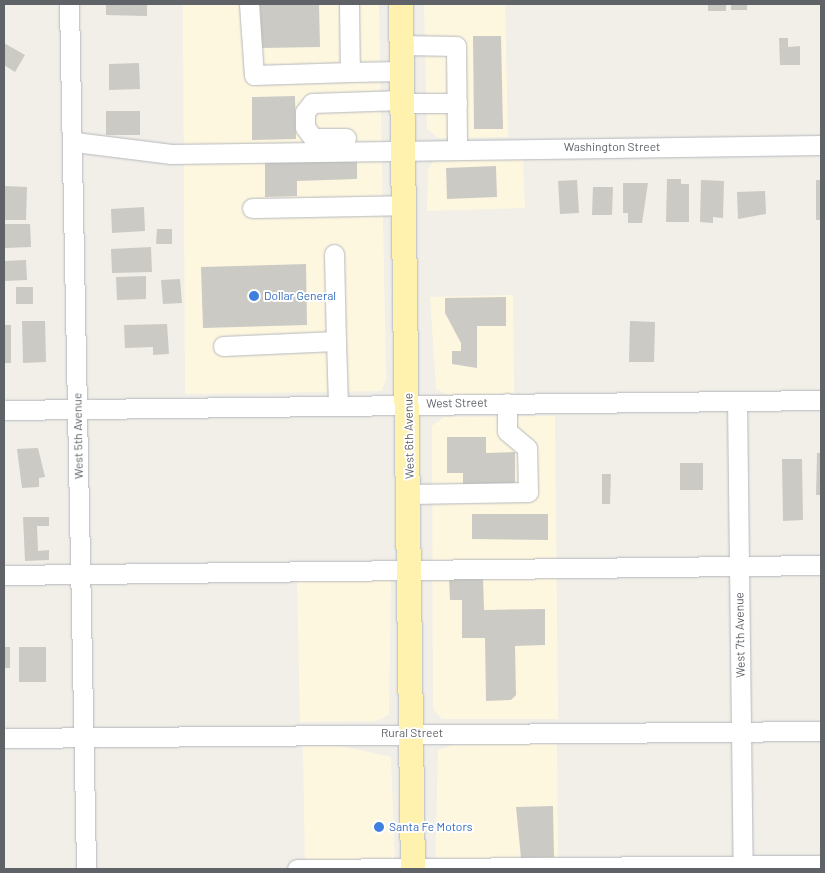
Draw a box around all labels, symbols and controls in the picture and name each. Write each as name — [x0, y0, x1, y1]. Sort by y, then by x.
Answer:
street label: Washington Street — [564, 140, 660, 154]
place label: Dollar General — [264, 289, 336, 303]
marker: Dollar General — [248, 290, 260, 302]
street label: West 5th Avenue — [70, 393, 86, 479]
street label: West 6th Avenue — [401, 393, 417, 479]
street label: West Street — [426, 395, 488, 411]
street label: West 7th Avenue — [732, 592, 748, 678]
street label: Rural Street — [381, 726, 443, 740]
place label: Santa Fe Motors — [389, 820, 472, 834]
marker: Santa Fe Motors — [373, 821, 385, 833]

